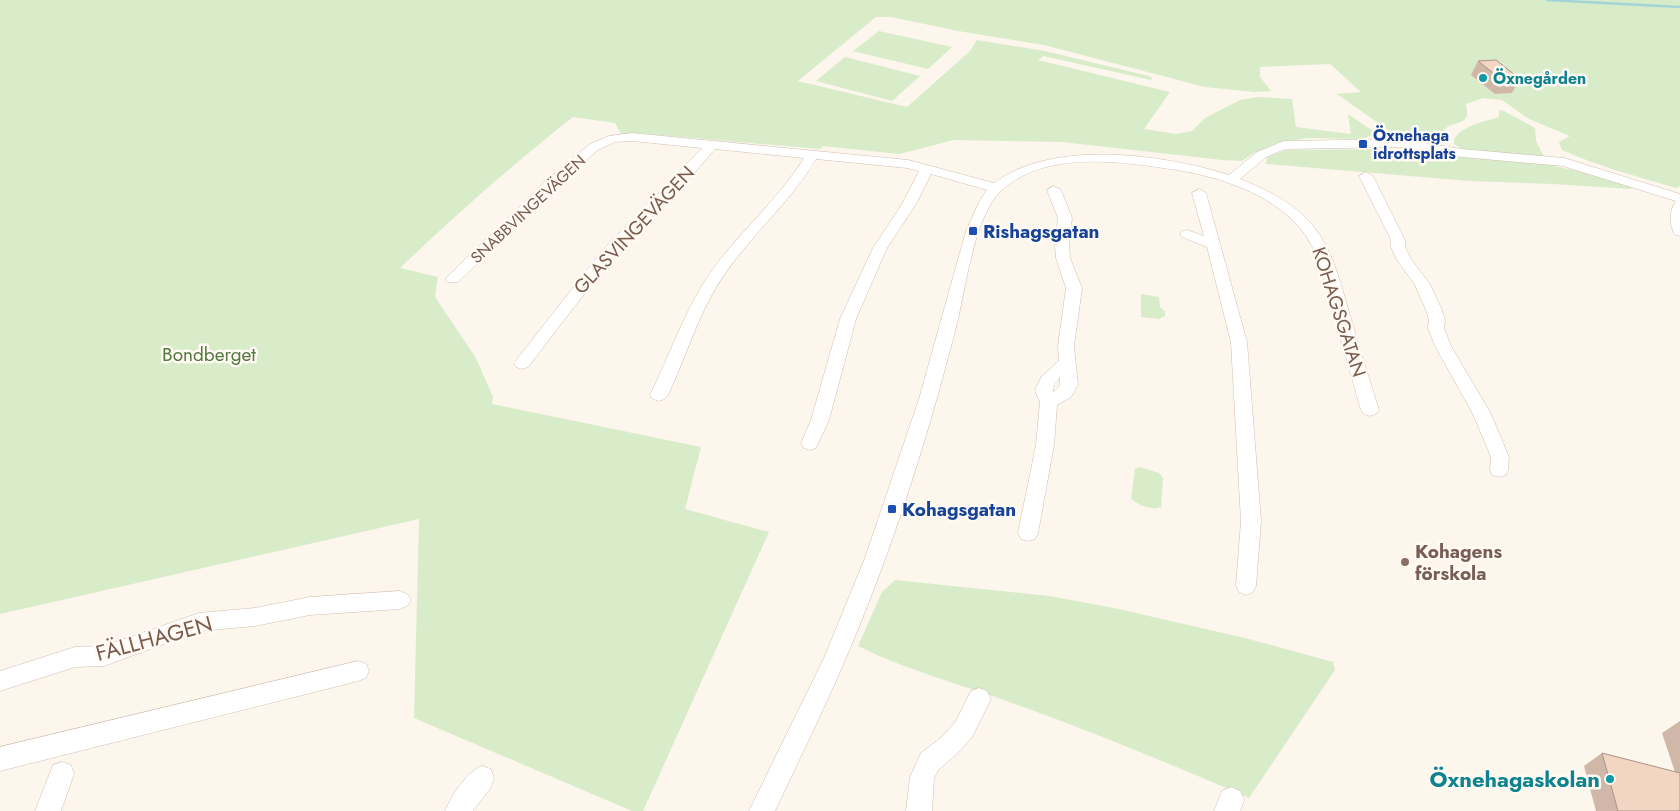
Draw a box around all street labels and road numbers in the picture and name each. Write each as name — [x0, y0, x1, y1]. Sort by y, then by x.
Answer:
street label: SNABBVINGEVÄGEN — [465, 149, 591, 269]
street label: GLASVINGEVÄGEN — [567, 160, 701, 300]
street label: KOHAGSGATAN — [1305, 244, 1373, 380]
street label: FÄLLHAGEN — [92, 607, 216, 669]

